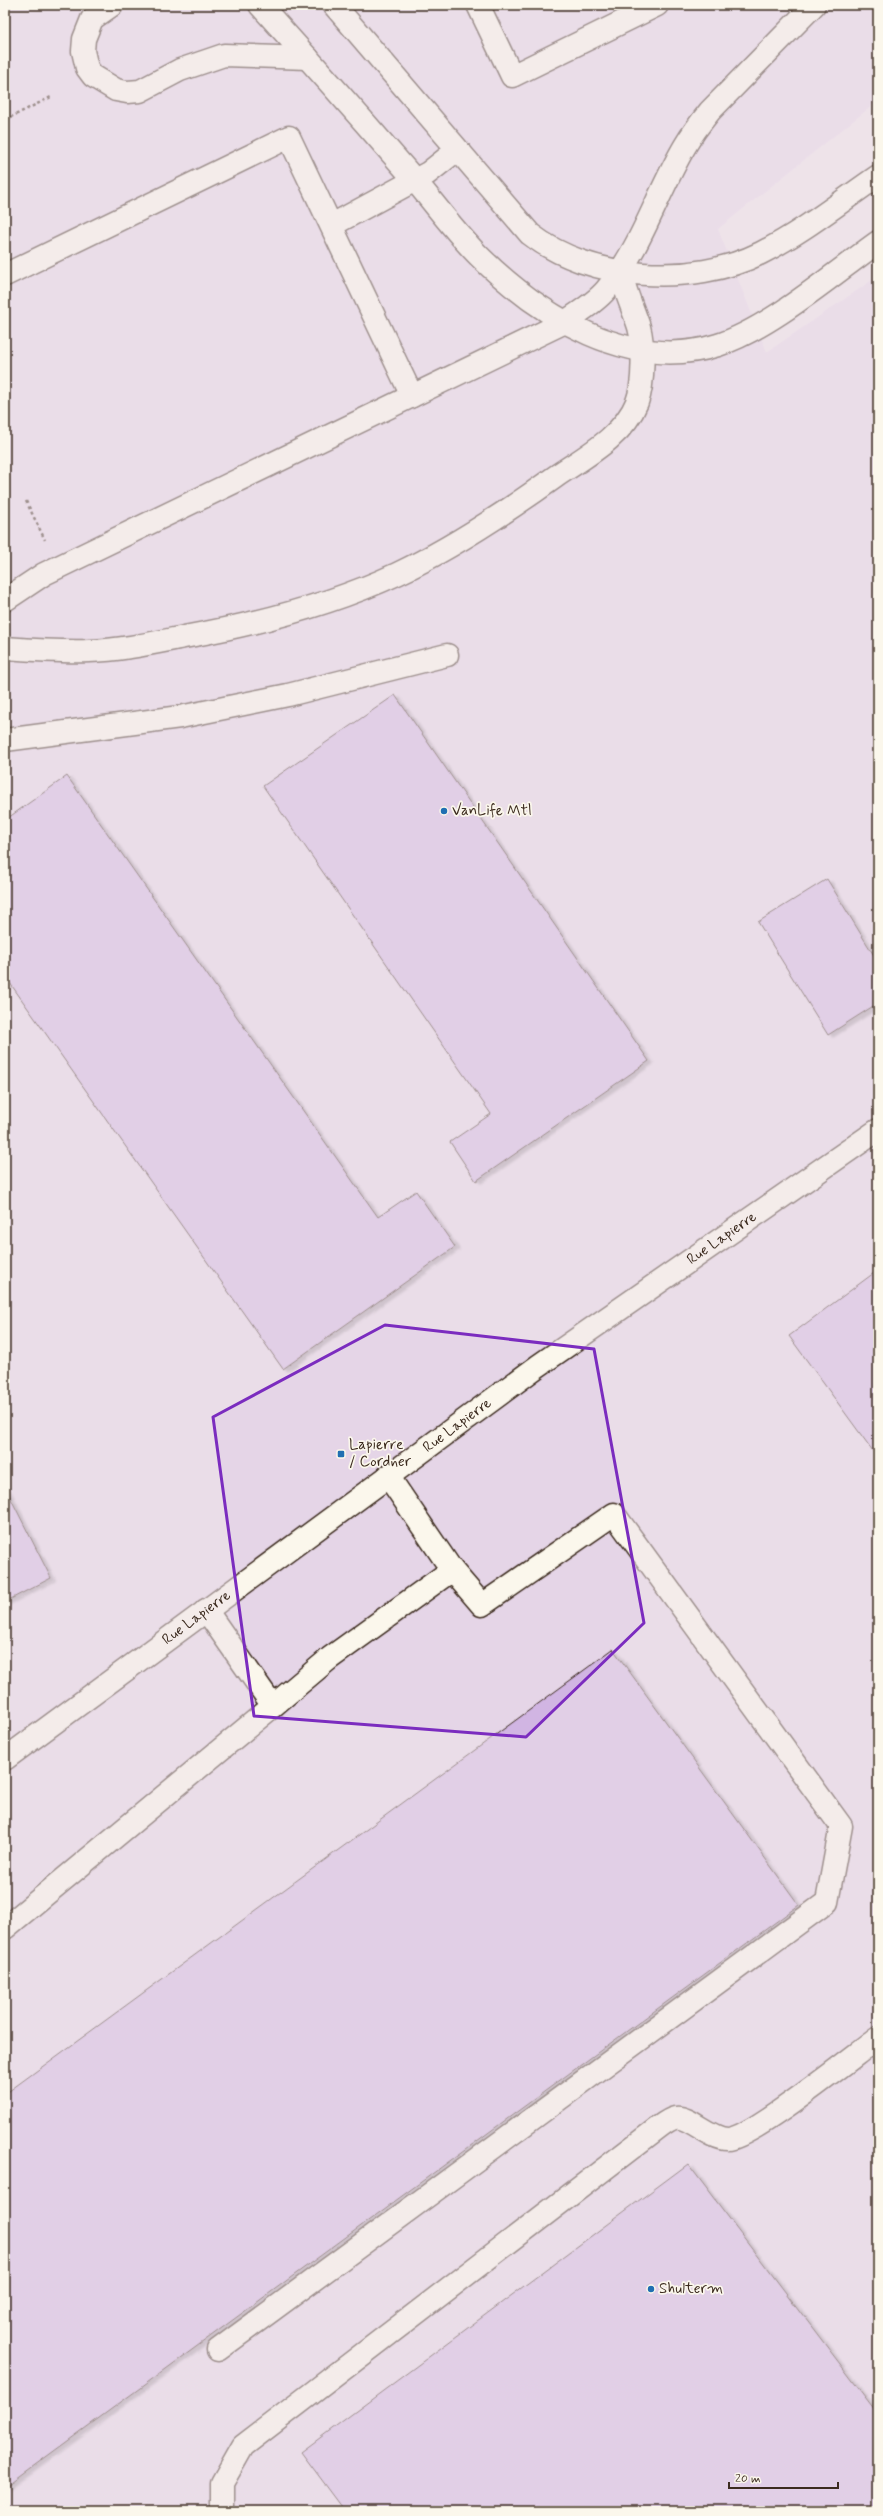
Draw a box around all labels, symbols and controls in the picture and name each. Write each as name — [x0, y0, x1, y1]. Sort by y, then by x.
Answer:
place label: VanLife Mtl — [452, 801, 532, 821]
marker: VanLife Mtl — [439, 806, 449, 816]
street label: Rue Lapierre — [683, 1207, 761, 1270]
street label: Rue Lapierre — [419, 1393, 496, 1458]
place label: Lapierre / Cordner — [349, 1435, 412, 1472]
marker: Lapierre / Cordner — [336, 1449, 346, 1459]
street label: Rue Lapierre — [158, 1586, 235, 1650]
place label: Shulterm — [659, 2279, 723, 2299]
marker: Shulterm — [646, 2284, 656, 2294]
scale bar — [729, 2464, 838, 2490]
text: 20 m — [735, 2471, 761, 2487]

